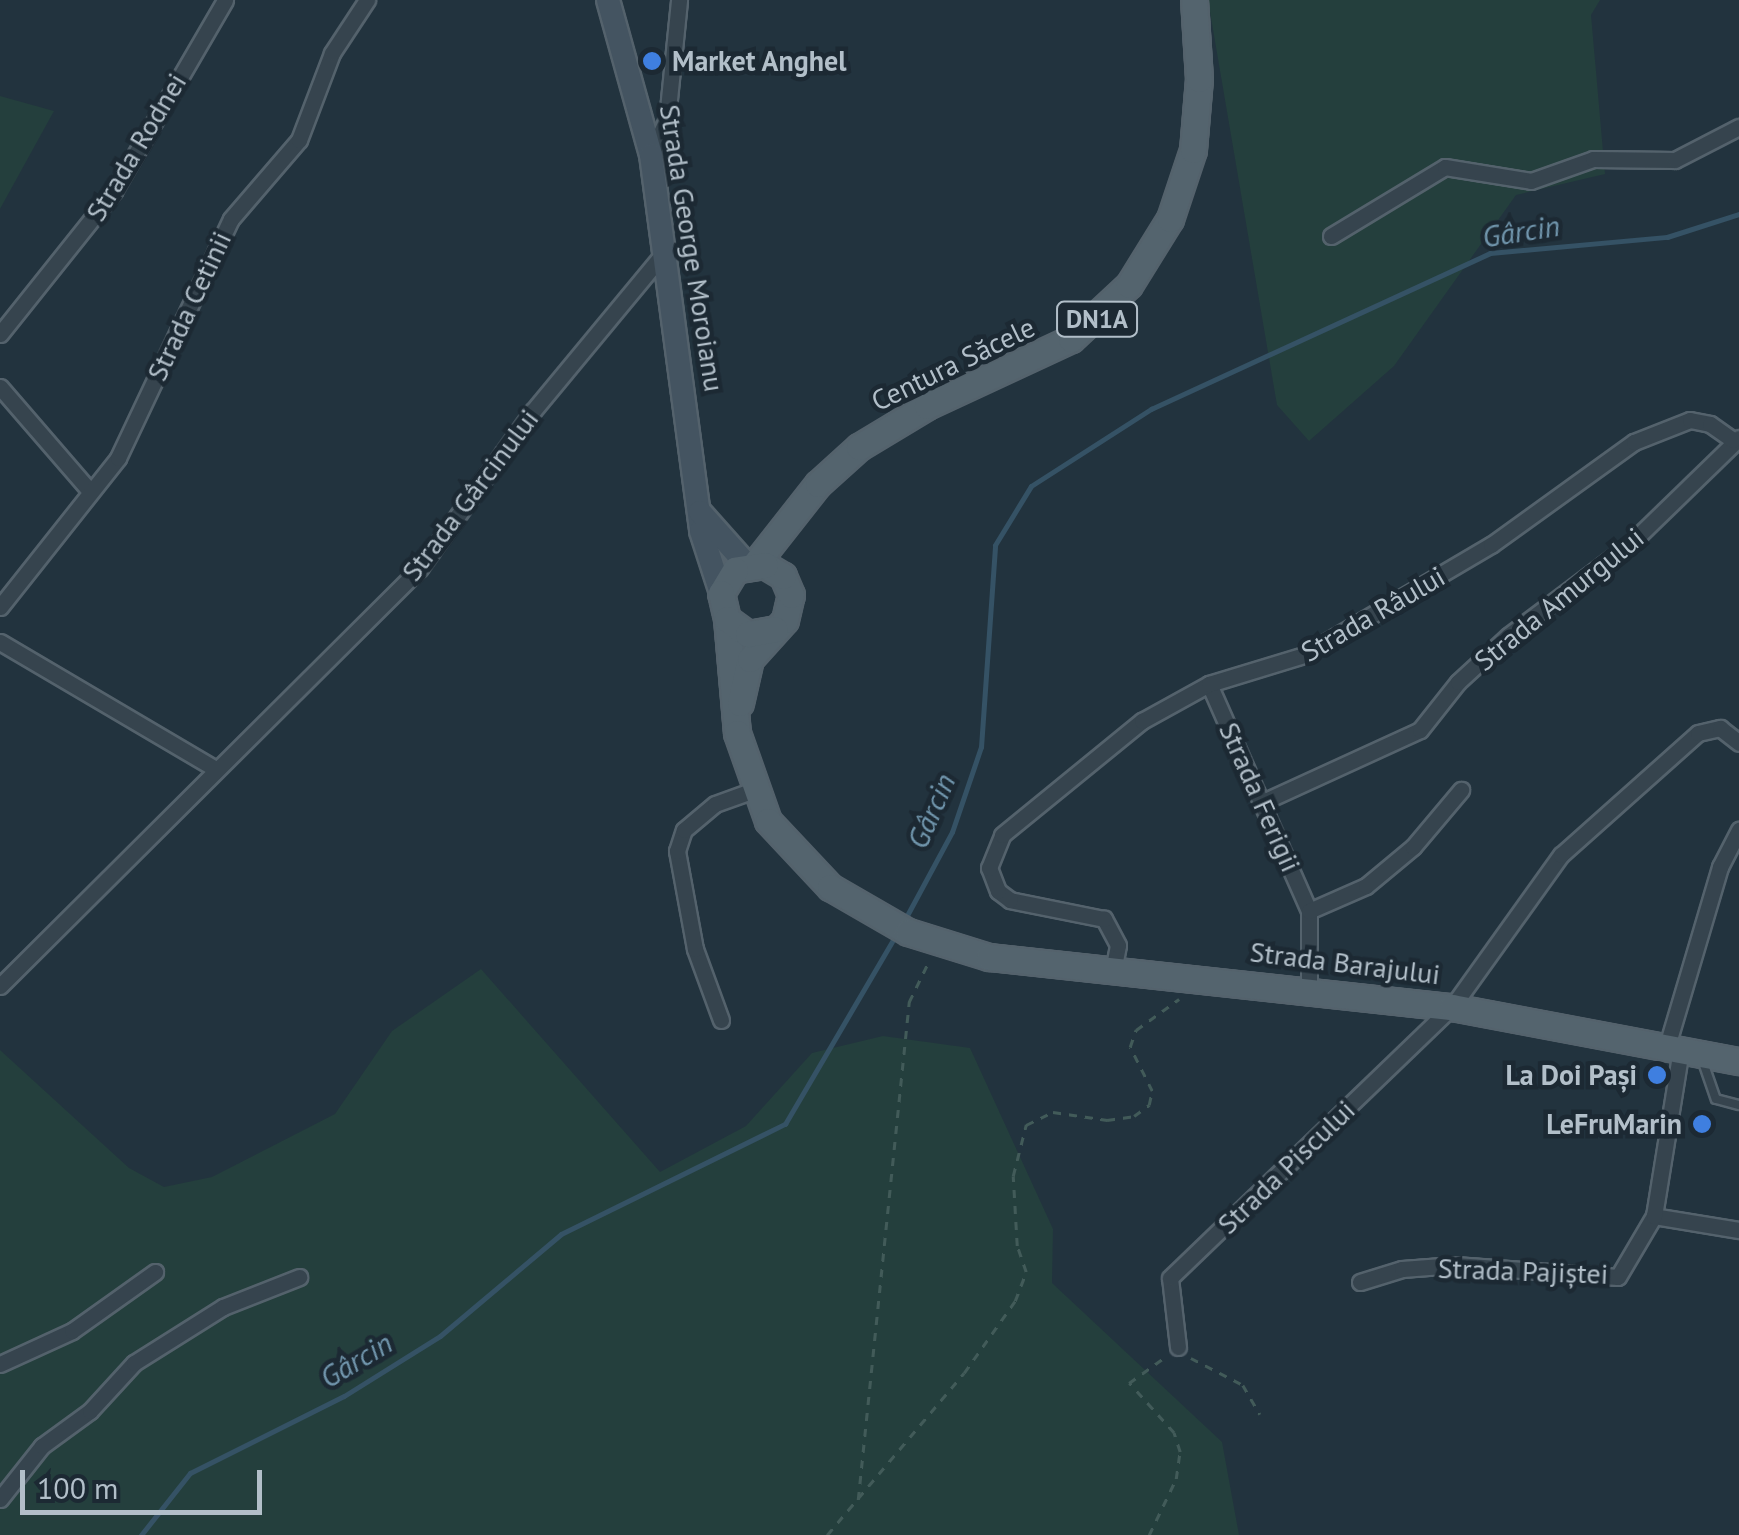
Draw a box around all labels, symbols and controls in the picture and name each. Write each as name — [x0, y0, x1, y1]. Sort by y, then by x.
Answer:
place label: Market Anghel — [672, 44, 848, 78]
marker: Market Anghel — [641, 50, 663, 72]
street label: Strada Rodnei — [79, 67, 193, 227]
street label: Strada George Moroianu — [653, 102, 731, 394]
water label: Gârcin — [1480, 207, 1562, 255]
street label: Strada Cetinii — [140, 226, 238, 386]
road number: DN1A — [1054, 299, 1140, 339]
street label: Centura Săcele — [866, 310, 1040, 418]
street label: Strada Gârcinului — [395, 403, 545, 587]
street label: Strada Amurgului — [1467, 520, 1651, 678]
street label: Strada Râului — [1295, 559, 1451, 669]
street label: Strada Ferigii — [1212, 717, 1308, 877]
water label: Gârcin — [899, 768, 963, 854]
street label: Strada Barajului — [1248, 935, 1442, 991]
place label: La Doi Pași — [1505, 1058, 1637, 1092]
marker: La Doi Pași — [1646, 1064, 1668, 1086]
street label: Strada Piscului — [1210, 1093, 1362, 1241]
place label: LeFruMarin — [1546, 1107, 1682, 1141]
marker: LeFruMarin — [1691, 1113, 1713, 1135]
street label: Strada Pajiștei — [1437, 1251, 1609, 1291]
water label: Gârcin — [313, 1324, 399, 1396]
scale bar — [25, 1450, 268, 1512]
text: 100 m — [37, 1468, 118, 1507]

